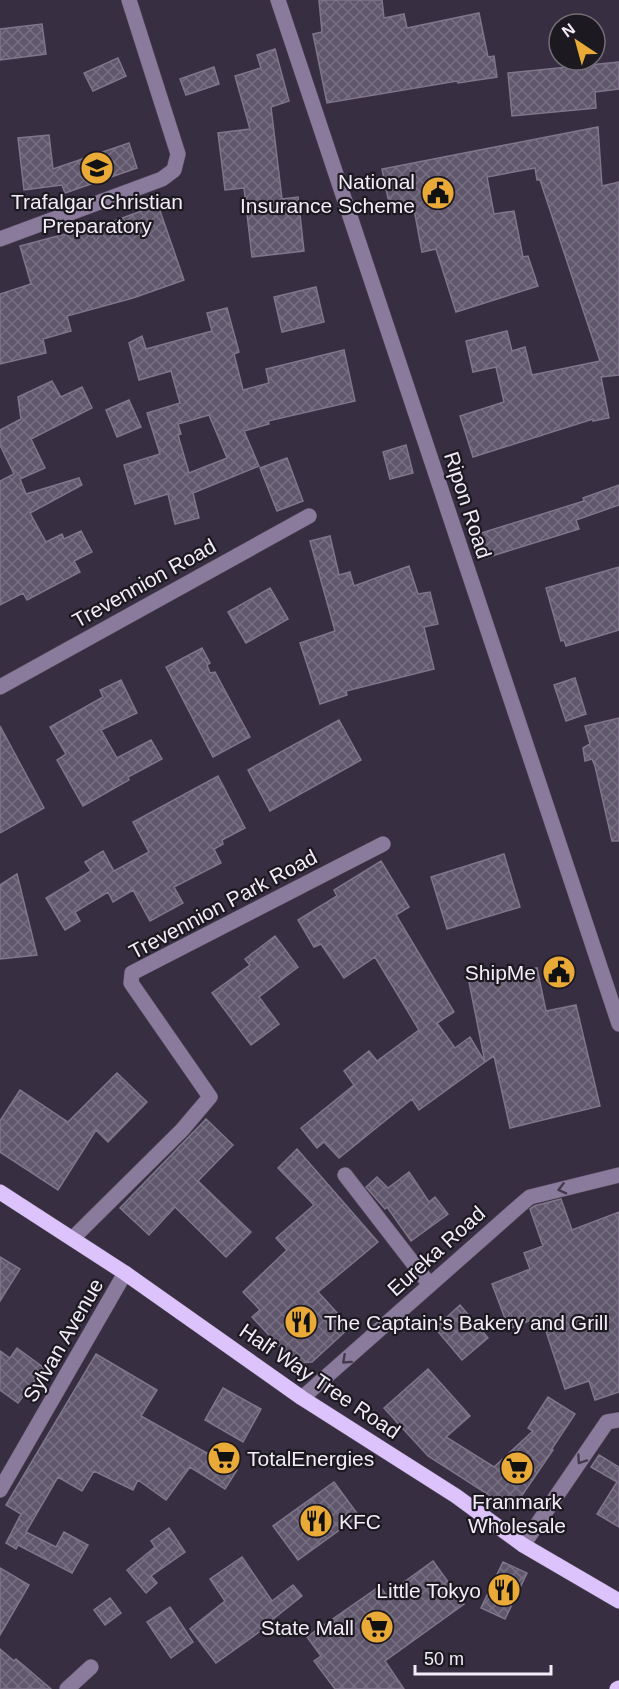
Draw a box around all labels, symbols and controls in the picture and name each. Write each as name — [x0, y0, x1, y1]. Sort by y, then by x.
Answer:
north arrow — [547, 12, 607, 72]
text: N — [559, 20, 578, 41]
school or university icon: Trafalgar Christian Preparatory — [79, 150, 115, 186]
place label: National Insurance Scheme — [240, 170, 415, 217]
public building icon: National Insurance Scheme — [420, 175, 456, 211]
place label: Trafalgar Christian Preparatory — [11, 190, 183, 237]
street label: Ripon Road — [440, 449, 496, 561]
street label: Trevennion Road — [68, 534, 220, 632]
street label: Trevennion Park Road — [125, 845, 321, 963]
public building icon: ShipMe — [541, 954, 577, 990]
place label: ShipMe — [465, 961, 536, 984]
one-way arrow — [558, 1182, 568, 1195]
street label: Eureka Road — [383, 1201, 489, 1301]
street label: Sylvan Avenue — [18, 1274, 108, 1406]
restaurant icon: The Captain's Bakery and Grill — [283, 1304, 319, 1340]
place label: The Captain's Bakery and Grill — [324, 1311, 608, 1334]
street label: Half Way Tree Road — [236, 1319, 404, 1443]
one-way arrow — [342, 1353, 352, 1364]
supermarket icon: TotalEnergies — [206, 1440, 242, 1476]
place label: TotalEnergies — [247, 1447, 374, 1470]
supermarket icon: Franmark Wholesale — [499, 1450, 535, 1486]
one-way arrow — [577, 1453, 588, 1464]
place label: Franmark Wholesale — [468, 1490, 566, 1537]
restaurant icon: KFC — [298, 1503, 334, 1539]
place label: KFC — [339, 1510, 381, 1533]
restaurant icon: Little Tokyo — [486, 1572, 522, 1608]
place label: Little Tokyo — [376, 1579, 481, 1602]
supermarket icon: State Mall — [359, 1609, 395, 1645]
place label: State Mall — [261, 1616, 354, 1639]
scale bar — [415, 1638, 552, 1676]
text: 50 m — [424, 1649, 464, 1669]

